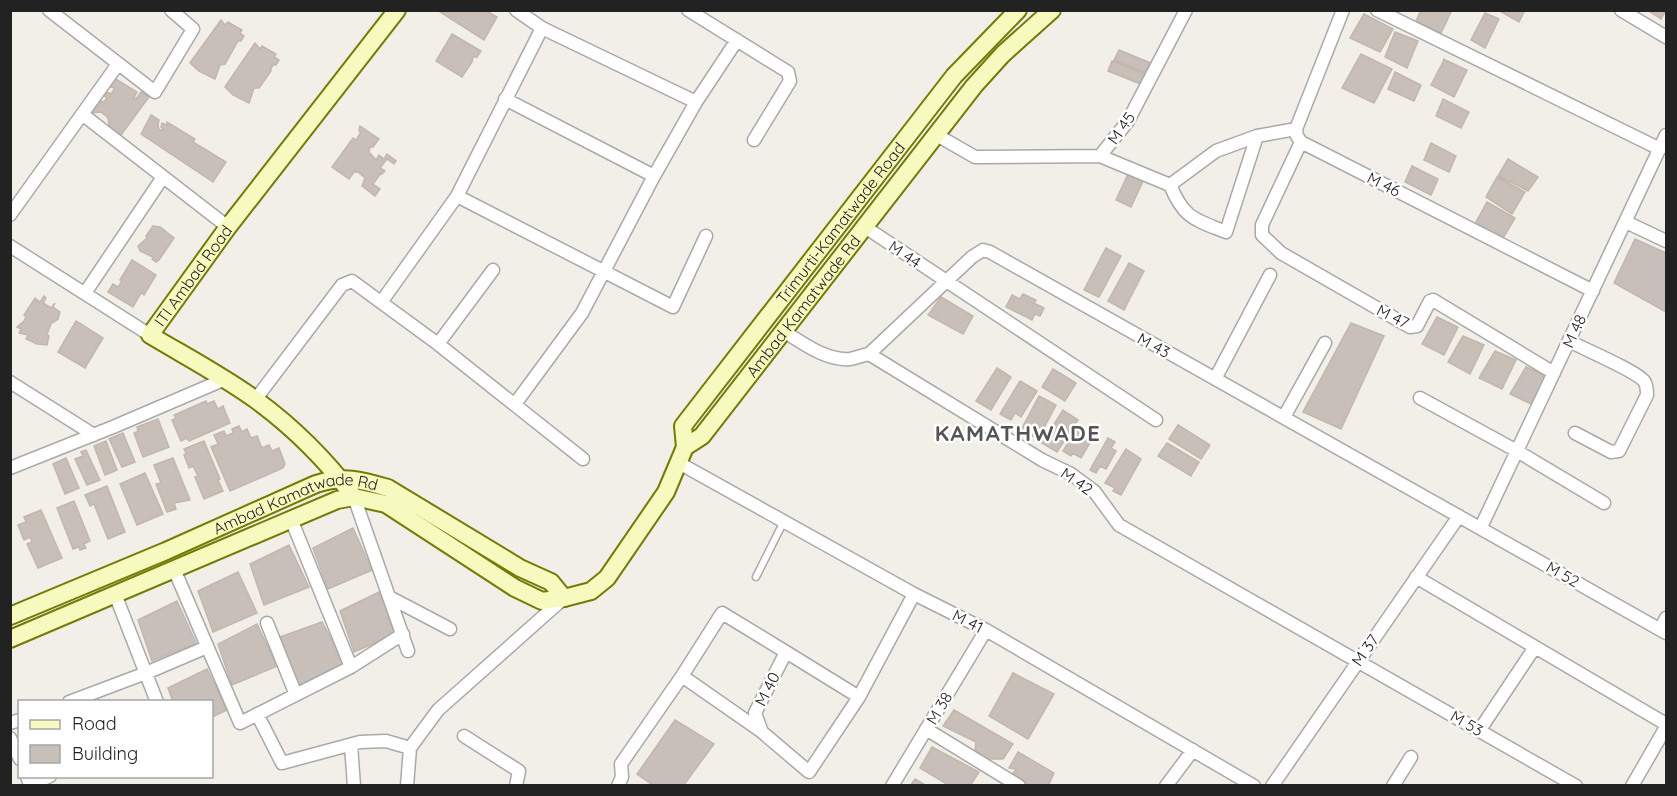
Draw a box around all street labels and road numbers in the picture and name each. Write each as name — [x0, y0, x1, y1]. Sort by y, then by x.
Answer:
street label: M 45 — [1103, 108, 1139, 148]
street label: Trimurti-Kamatwade Road — [771, 138, 909, 308]
street label: M 46 — [1364, 167, 1404, 201]
street label: ITI Ambad Road — [150, 221, 236, 330]
street label: Ambad Kamatwade Rd — [742, 231, 865, 381]
street label: M 44 — [885, 236, 925, 272]
street label: M 47 — [1373, 299, 1413, 333]
street label: M 48 — [1558, 311, 1590, 351]
street label: M 43 — [1134, 328, 1174, 362]
street label: M 42 — [1057, 463, 1097, 499]
street label: Ambad Kamatwade Rd — [210, 469, 380, 539]
street label: M 52 — [1543, 557, 1583, 592]
street label: M 41 — [949, 605, 987, 637]
street label: M 37 — [1347, 630, 1383, 670]
street label: M 40 — [750, 669, 784, 709]
street label: M 38 — [922, 688, 956, 728]
street label: M 53 — [1447, 706, 1487, 740]

